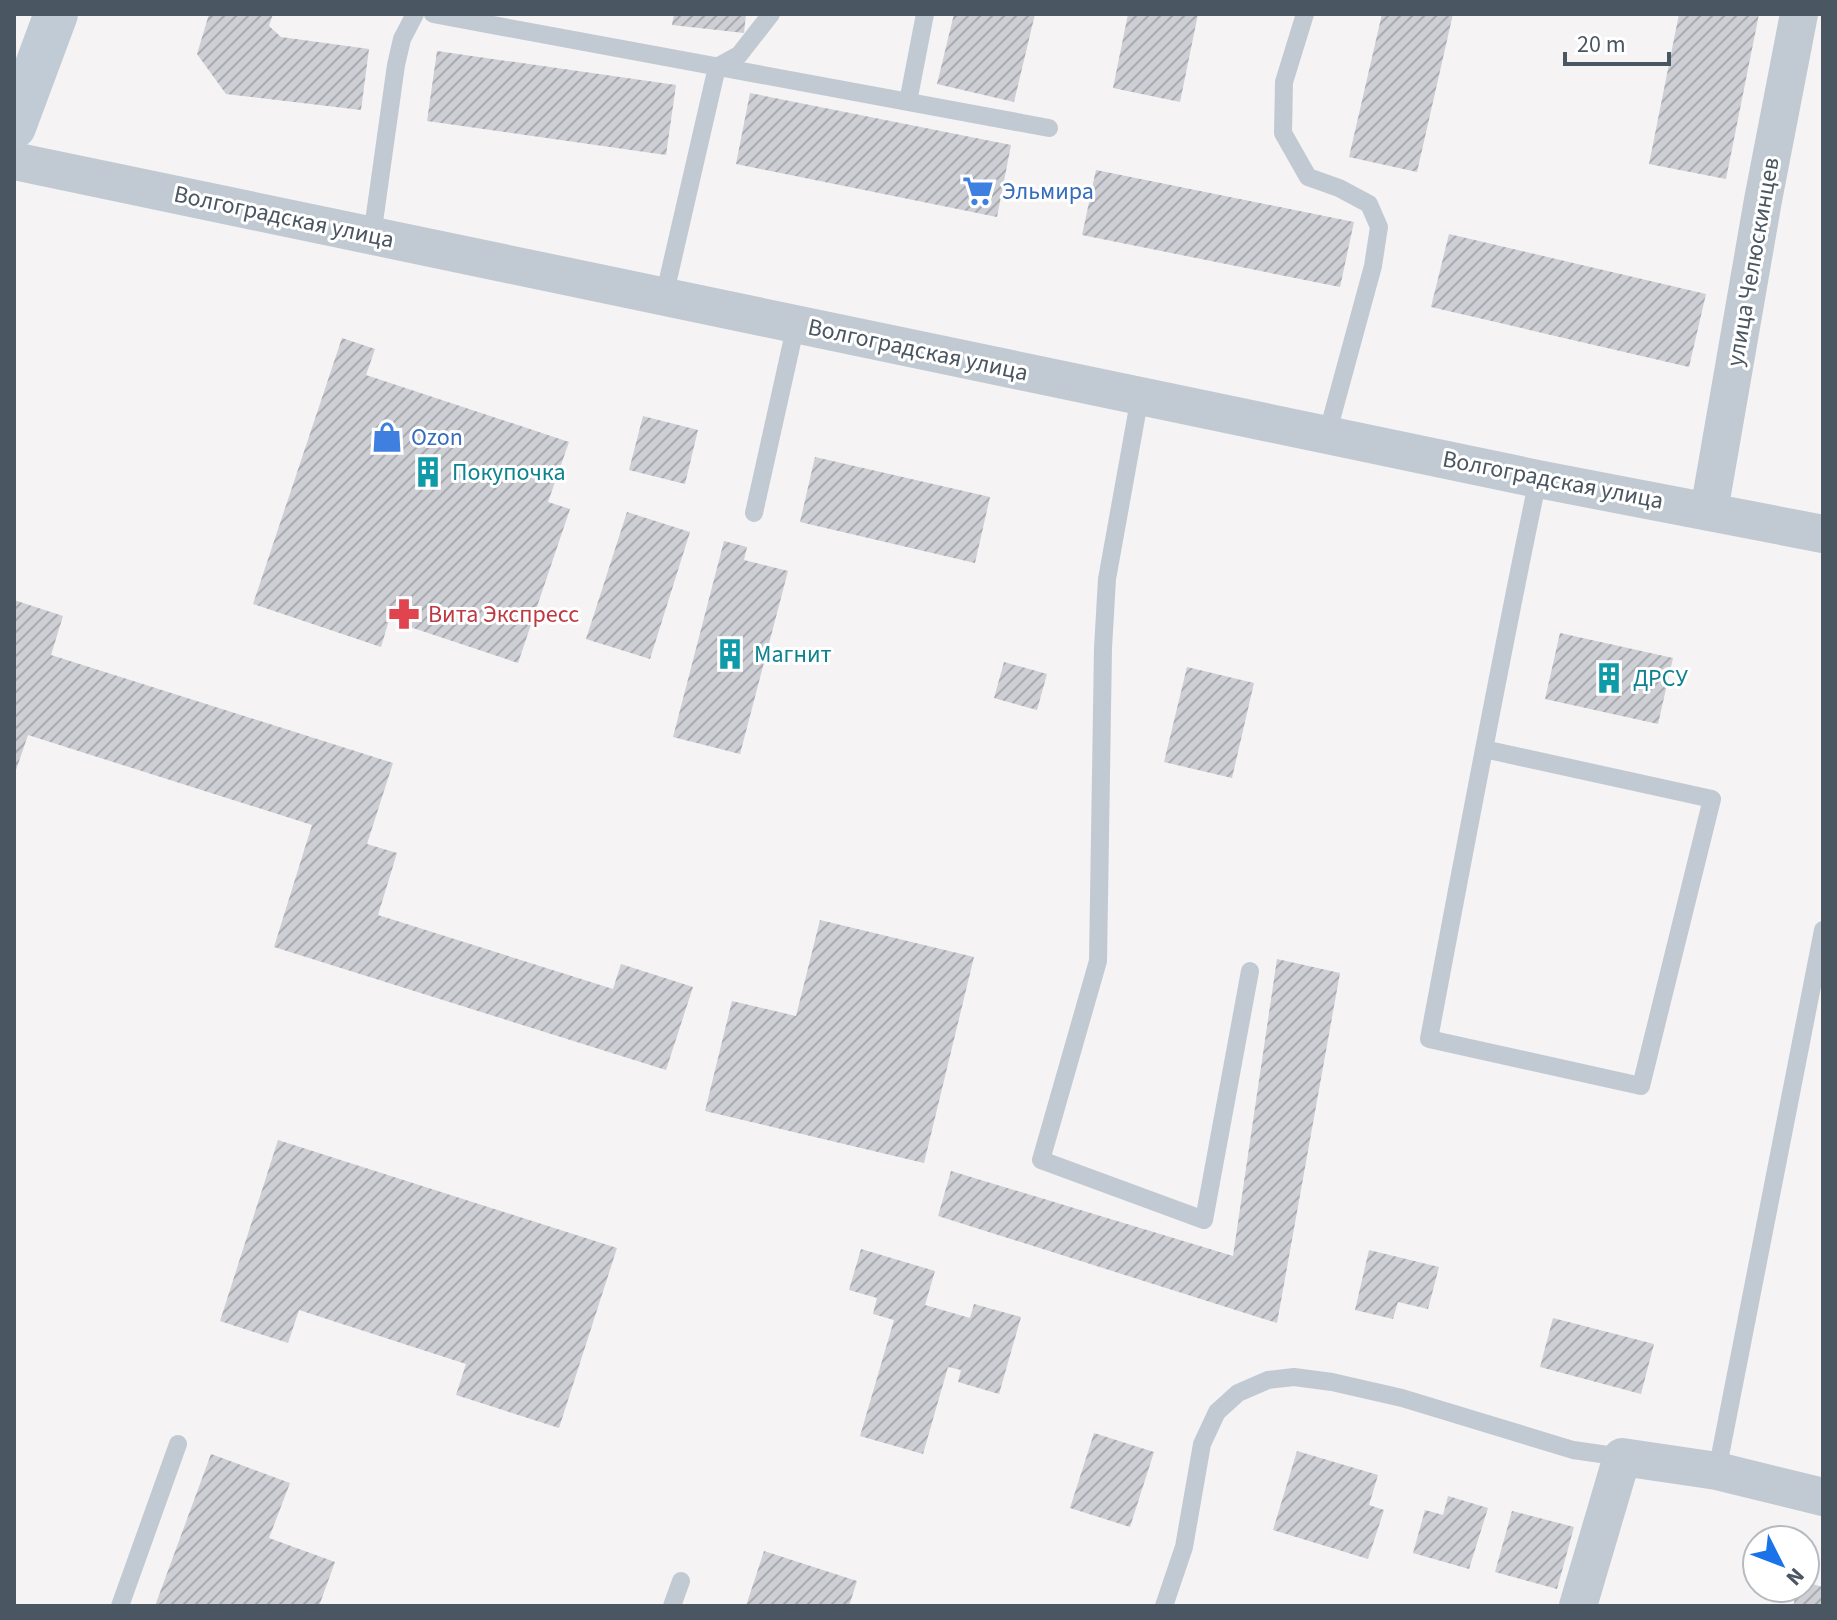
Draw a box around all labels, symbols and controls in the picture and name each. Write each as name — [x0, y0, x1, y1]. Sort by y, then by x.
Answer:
scale bar — [1565, 16, 1669, 66]
text: 20 m — [1577, 27, 1626, 62]
street label: улица Челюскинцев — [1717, 155, 1789, 369]
supermarket icon: Эльмира — [961, 174, 995, 208]
place label: Эльмира — [1002, 174, 1094, 209]
street label: Волгоградская улица — [171, 177, 397, 257]
street label: Волгоградская улица — [805, 310, 1031, 390]
shop icon: Ozon — [370, 420, 404, 454]
place label: Ozon — [411, 420, 463, 455]
street label: Волгоградская улица — [1440, 441, 1666, 519]
building icon: Покупочка — [411, 455, 445, 489]
place label: Покупочка — [452, 455, 566, 490]
pharmacy icon: Вита Экспресс — [387, 597, 421, 631]
place label: Вита Экспресс — [428, 597, 579, 632]
building icon: Магнит — [713, 637, 747, 671]
place label: Магнит — [754, 637, 832, 672]
building icon: ДРСУ — [1592, 661, 1626, 695]
place label: ДРСУ — [1633, 661, 1688, 696]
north arrow — [1741, 1524, 1821, 1604]
text: N — [1778, 1561, 1812, 1593]

